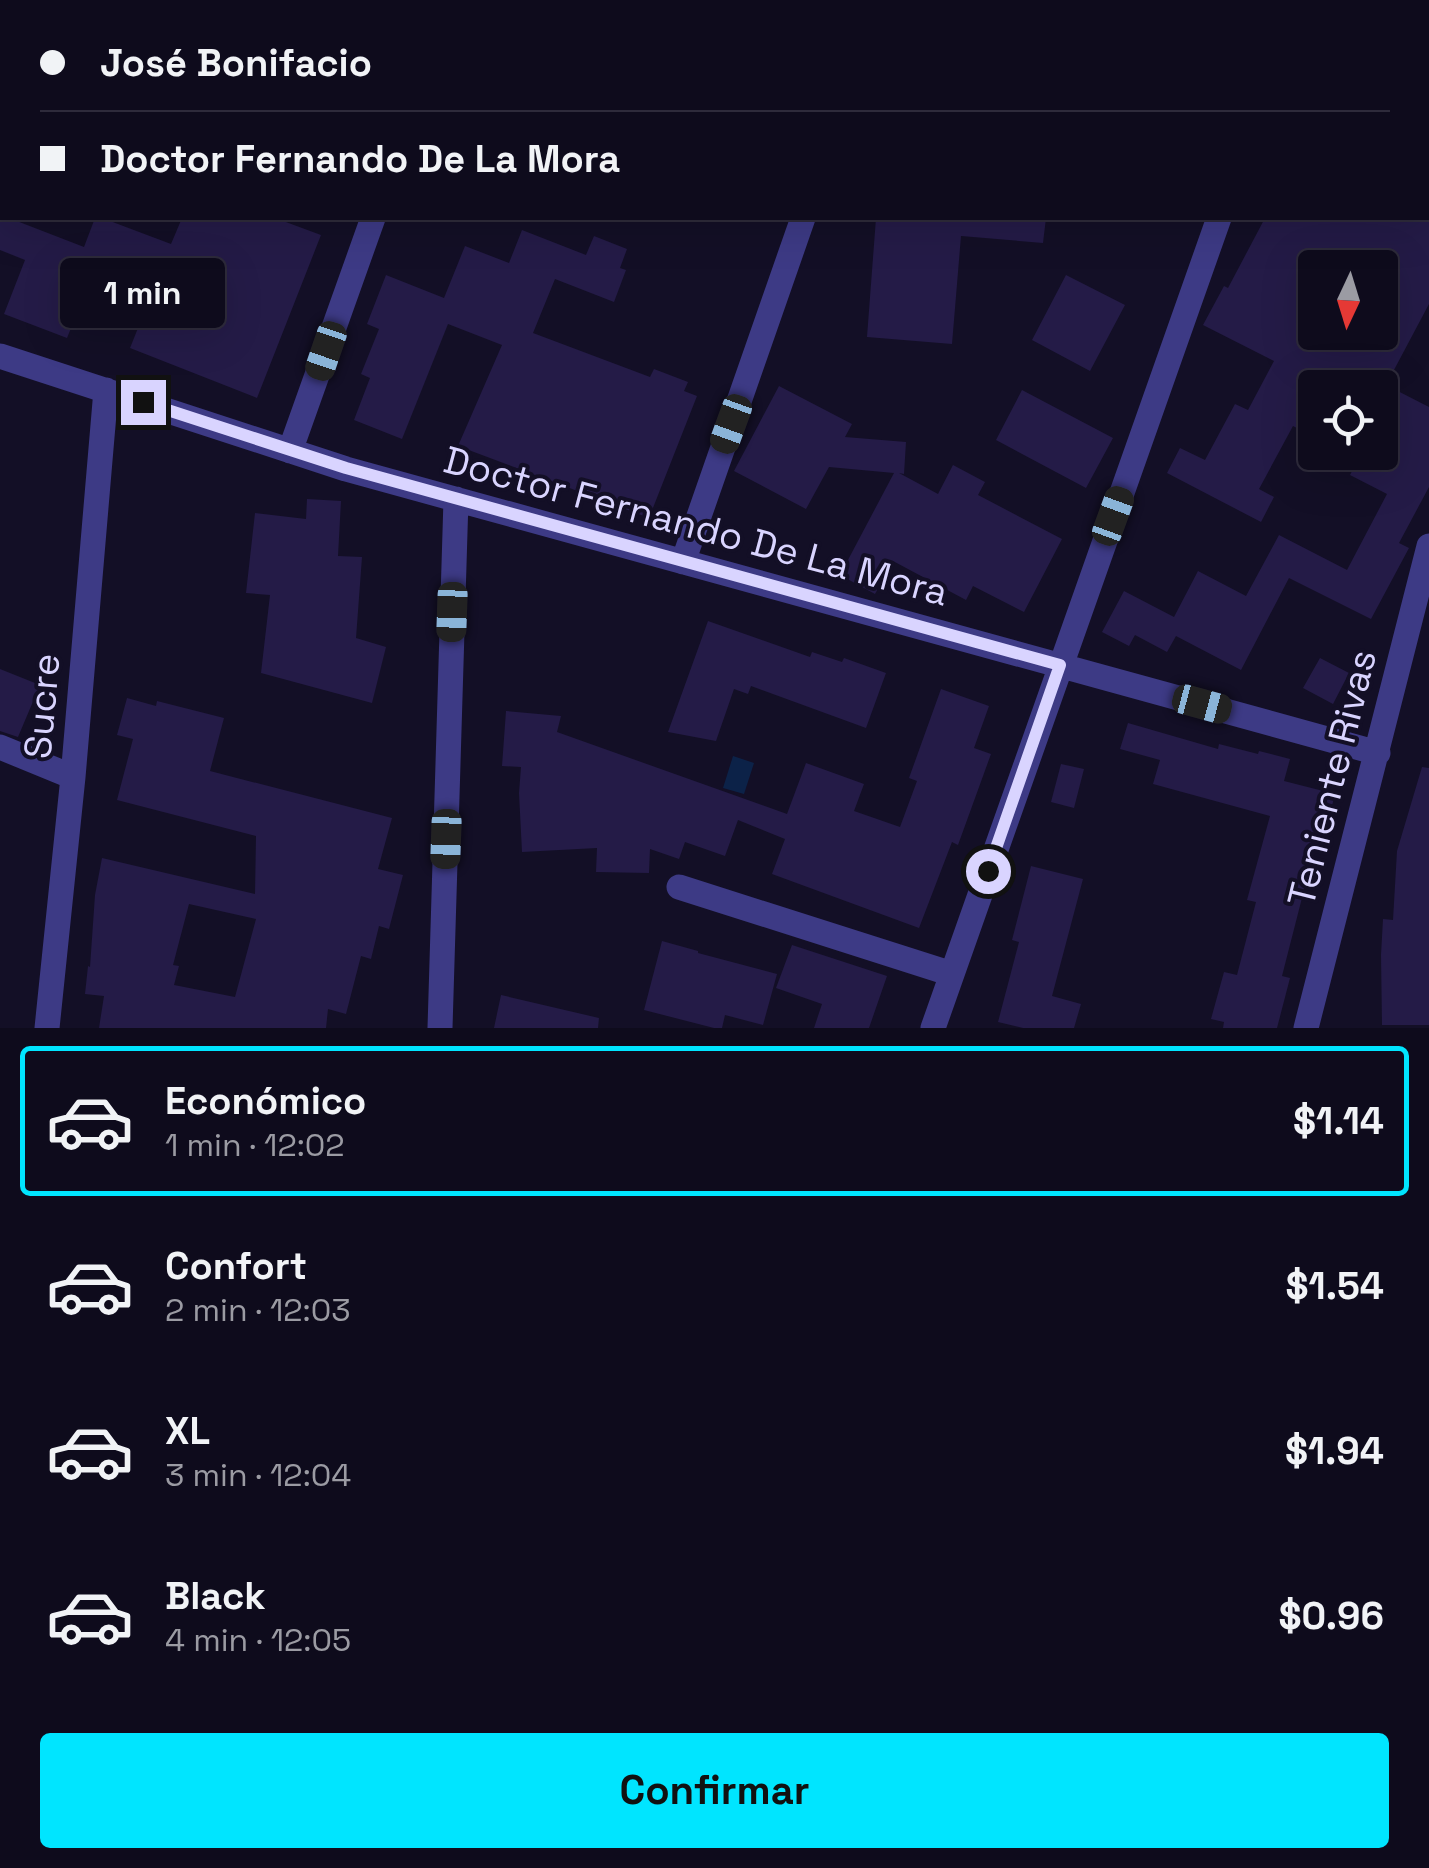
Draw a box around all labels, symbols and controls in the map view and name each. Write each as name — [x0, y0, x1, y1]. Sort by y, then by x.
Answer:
text: José Bonifacio — [100, 39, 372, 87]
text: Doctor Fernando De La Mora — [100, 135, 620, 183]
north arrow — [1298, 250, 1398, 350]
map controls — [1298, 250, 1398, 470]
callout: 1 min — [61, 257, 226, 327]
text: 1 min — [103, 273, 182, 313]
car — [302, 318, 350, 384]
button: locate — [1298, 370, 1398, 470]
route end — [121, 380, 166, 425]
car — [707, 391, 755, 457]
street label: Doctor Fernando De La Mora — [439, 436, 953, 616]
car — [1089, 483, 1137, 549]
car — [436, 581, 468, 643]
street label: Teniente Rivas — [1277, 645, 1387, 911]
street label: Sucre — [13, 651, 71, 761]
car — [1169, 682, 1235, 726]
car — [430, 808, 462, 870]
route start — [966, 849, 1011, 894]
icon: car — [45, 1076, 135, 1166]
text: Económico — [165, 1077, 366, 1125]
text: $1.14 — [1293, 1097, 1384, 1145]
text: 1 min · 12:02 — [165, 1125, 345, 1165]
icon: car — [45, 1241, 135, 1331]
text: Confort — [165, 1242, 307, 1290]
text: $1.54 — [1286, 1262, 1384, 1310]
text: 2 min · 12:03 — [165, 1290, 351, 1330]
icon: car — [45, 1406, 135, 1496]
text: XL — [165, 1407, 210, 1455]
text: $1.94 — [1285, 1427, 1384, 1475]
text: 3 min · 12:04 — [165, 1455, 351, 1495]
icon: car — [45, 1571, 135, 1661]
text: Black — [165, 1572, 266, 1620]
text: $0.96 — [1279, 1592, 1384, 1640]
text: 4 min · 12:05 — [165, 1620, 351, 1660]
button: Confirmar — [40, 1733, 1389, 1848]

